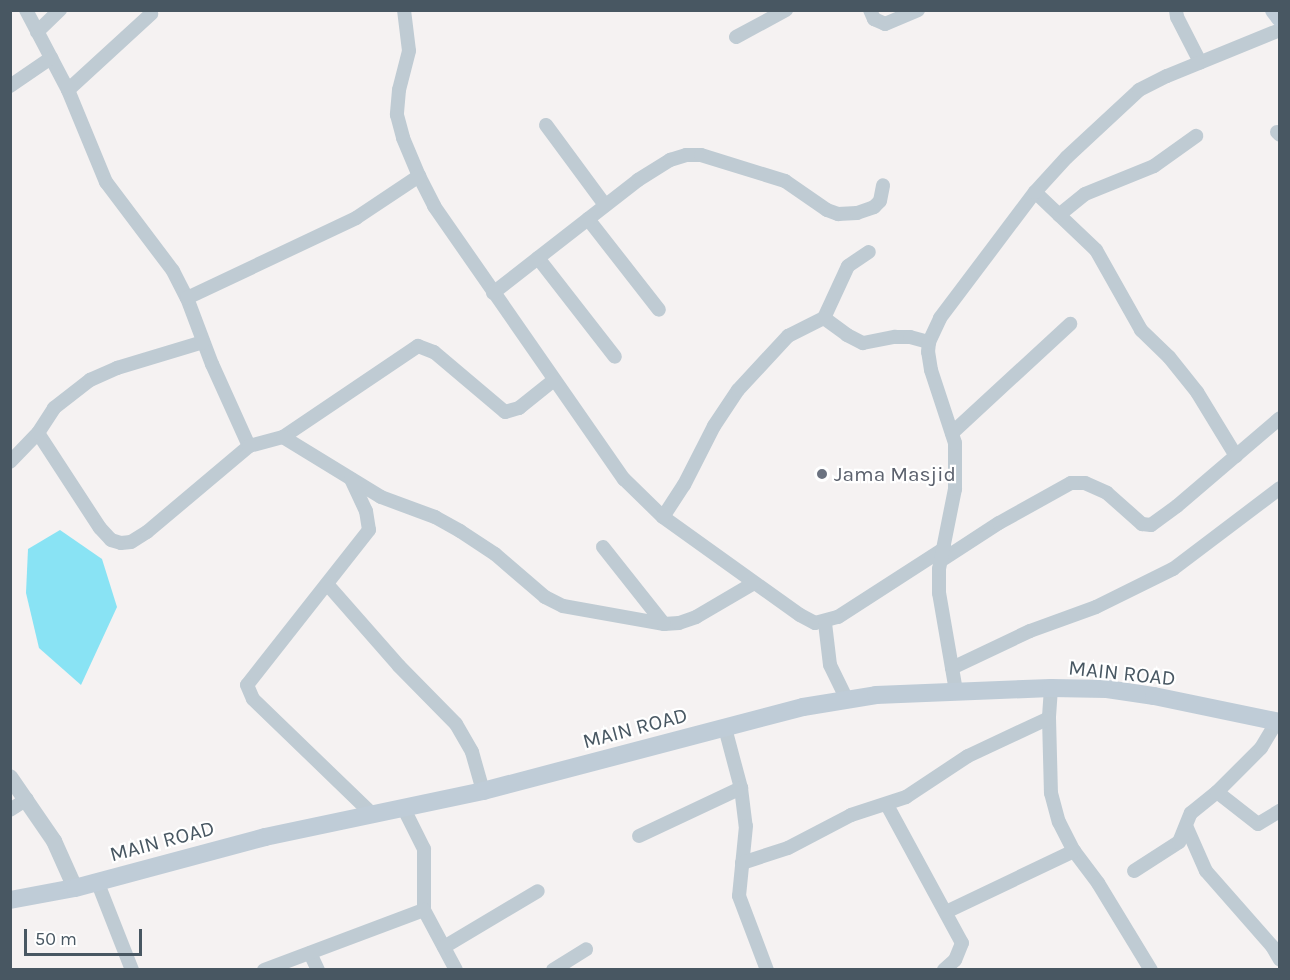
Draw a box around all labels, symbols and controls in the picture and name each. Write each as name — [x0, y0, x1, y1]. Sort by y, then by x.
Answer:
place label: Jama Masjid — [834, 461, 956, 487]
marker: Jama Masjid — [815, 467, 829, 481]
street label: MAIN ROAD — [1067, 655, 1177, 691]
street label: MAIN ROAD — [580, 702, 690, 754]
street label: MAIN ROAD — [107, 815, 217, 867]
scale bar — [27, 917, 146, 955]
text: 50 m — [35, 928, 77, 950]

